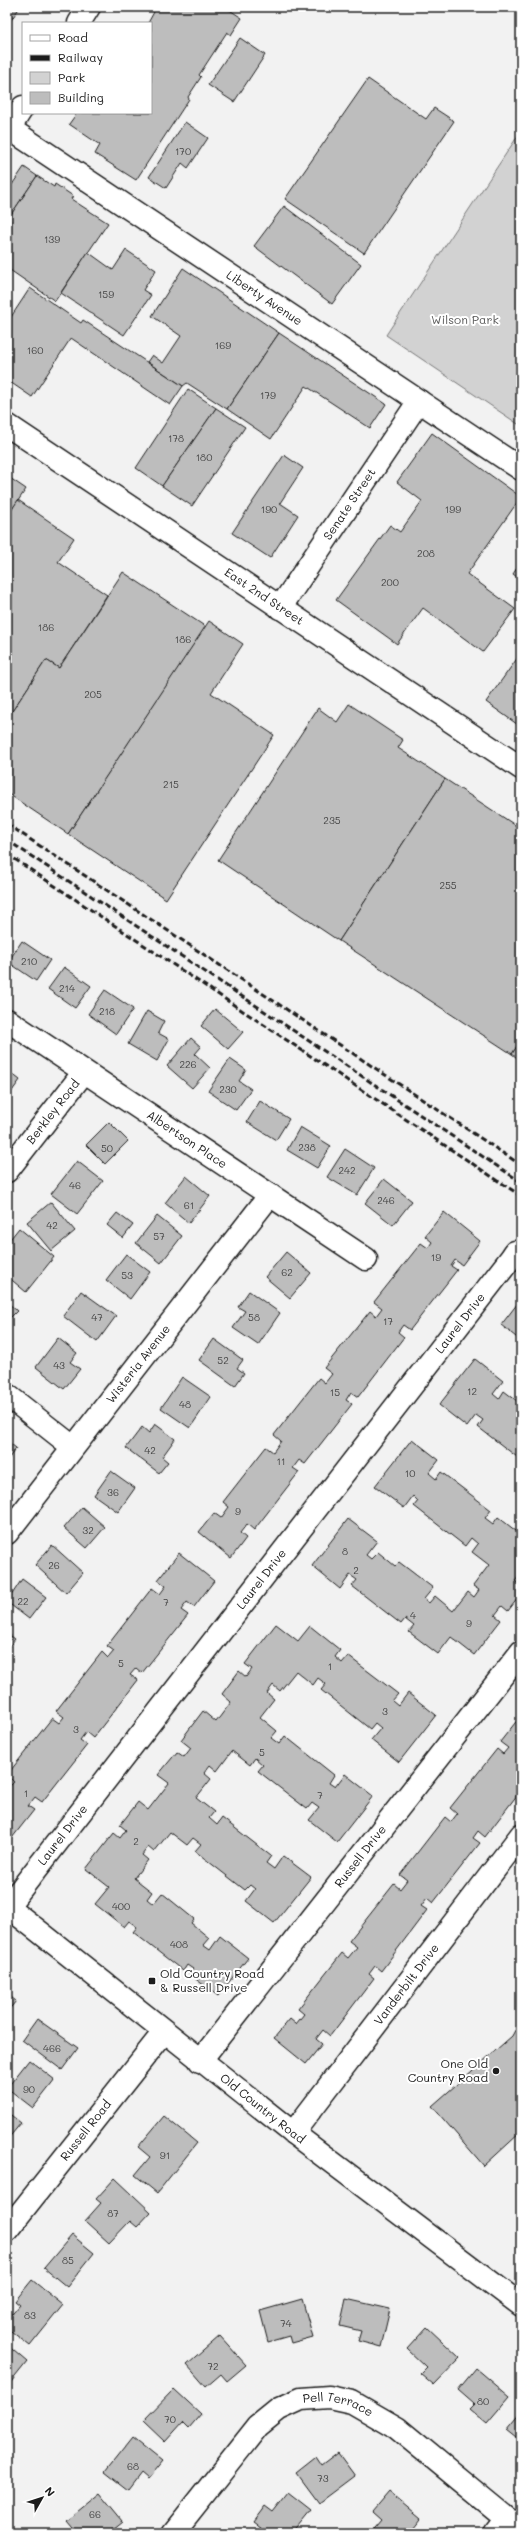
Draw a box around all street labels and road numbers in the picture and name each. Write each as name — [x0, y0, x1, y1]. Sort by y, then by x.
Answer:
street label: Liberty Avenue — [224, 266, 306, 328]
street label: Senate Street — [319, 465, 379, 543]
street label: East 2nd Street — [222, 563, 307, 628]
street label: Berkley Road — [22, 1075, 83, 1147]
street label: Albertson Place — [144, 1106, 231, 1171]
street label: Laurel Drive — [431, 1289, 488, 1356]
street label: Wisteria Avenue — [102, 1321, 173, 1406]
street label: Laurel Drive — [232, 1545, 289, 1612]
street label: Laurel Drive — [33, 1801, 91, 1868]
street label: Russell Drive — [330, 1821, 389, 1890]
street label: Vanderbilt Drive — [370, 1940, 442, 2028]
street label: Old Country Road — [217, 2069, 309, 2147]
street label: Russell Road — [56, 2096, 114, 2164]
street label: Pell Terrace — [302, 2388, 376, 2420]

